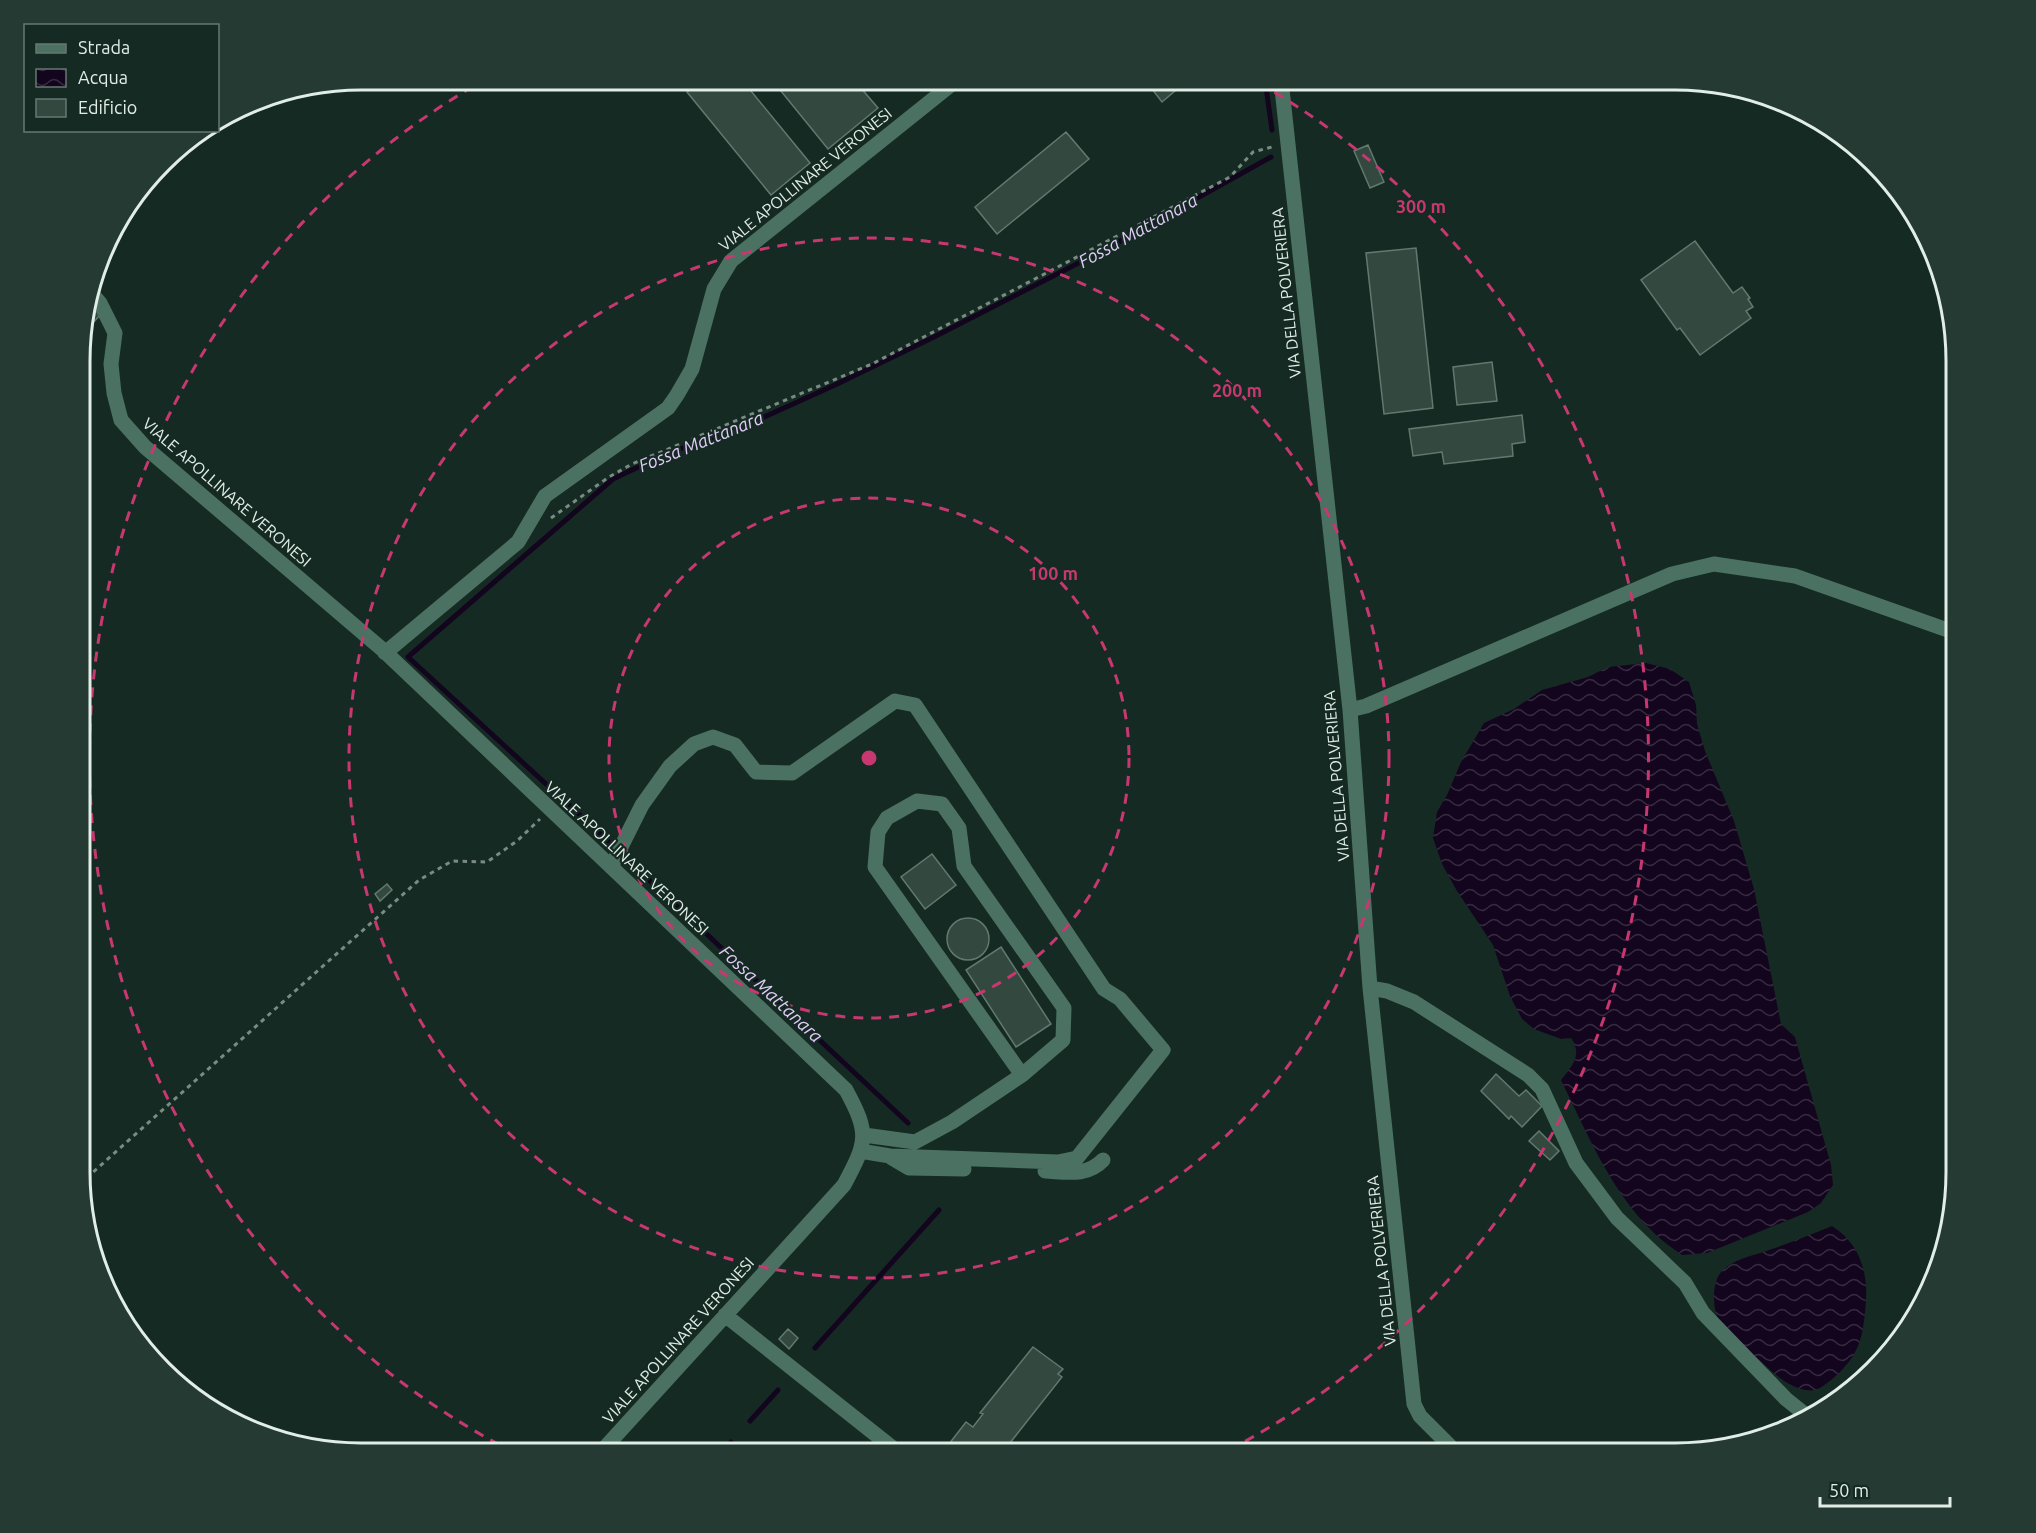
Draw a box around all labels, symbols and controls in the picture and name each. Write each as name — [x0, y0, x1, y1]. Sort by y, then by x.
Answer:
legend — [24, 24, 219, 132]
text: Strada — [78, 37, 130, 57]
text: Acqua — [78, 67, 128, 87]
text: Edificio — [78, 97, 137, 117]
street label: VIALE APOLLINARE VERONESI — [715, 104, 895, 254]
water label: Fossa Mattanara — [1075, 189, 1201, 271]
text: 300 m — [1396, 196, 1446, 216]
street label: VIA DELLA POLVERIERA — [1268, 206, 1304, 379]
text: 200 m — [1212, 380, 1262, 400]
water label: Fossa Mattanara — [635, 407, 766, 475]
street label: VIALE APOLLINARE VERONESI — [139, 414, 315, 570]
text: 100 m — [1028, 563, 1078, 583]
street label: VIA DELLA POLVERIERA — [1320, 689, 1352, 862]
centre of rings — [859, 748, 879, 768]
street label: VIALE APOLLINARE VERONESI — [541, 777, 713, 939]
water label: Fossa Mattanara — [716, 941, 827, 1046]
street label: VIA DELLA POLVERIERA — [1363, 1174, 1399, 1347]
street label: VIALE APOLLINARE VERONESI — [599, 1253, 757, 1427]
scale bar — [1820, 1470, 1950, 1508]
text: 50 m — [1829, 1480, 1869, 1500]

